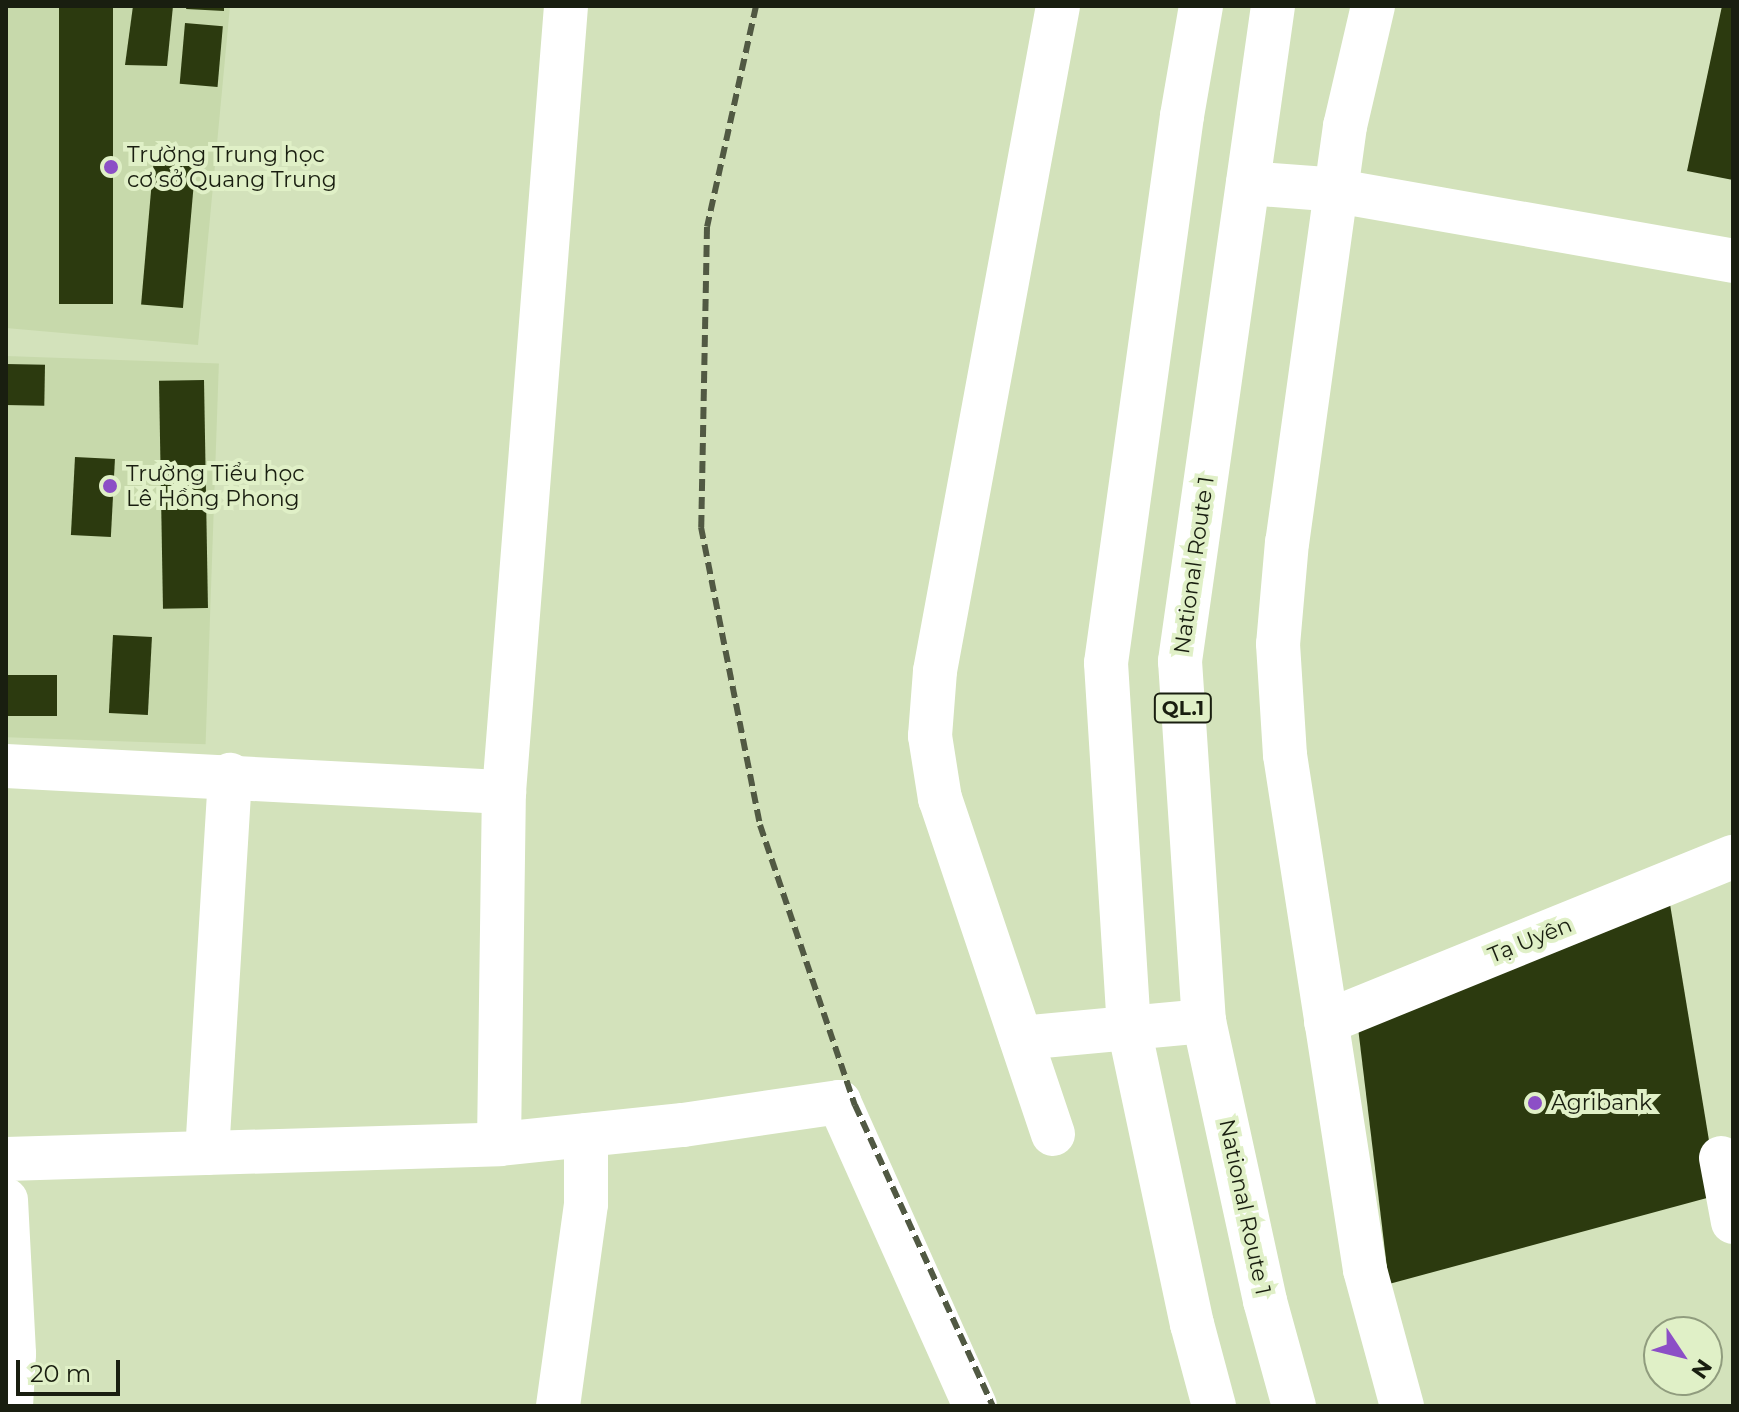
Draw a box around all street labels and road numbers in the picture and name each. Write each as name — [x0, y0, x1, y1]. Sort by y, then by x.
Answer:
street label: National Route 1 — [1168, 475, 1220, 655]
road number: QL.1 — [1153, 692, 1213, 724]
street label: Tạ Uyên — [1484, 911, 1576, 969]
street label: National Route 1 — [1213, 1117, 1277, 1297]

